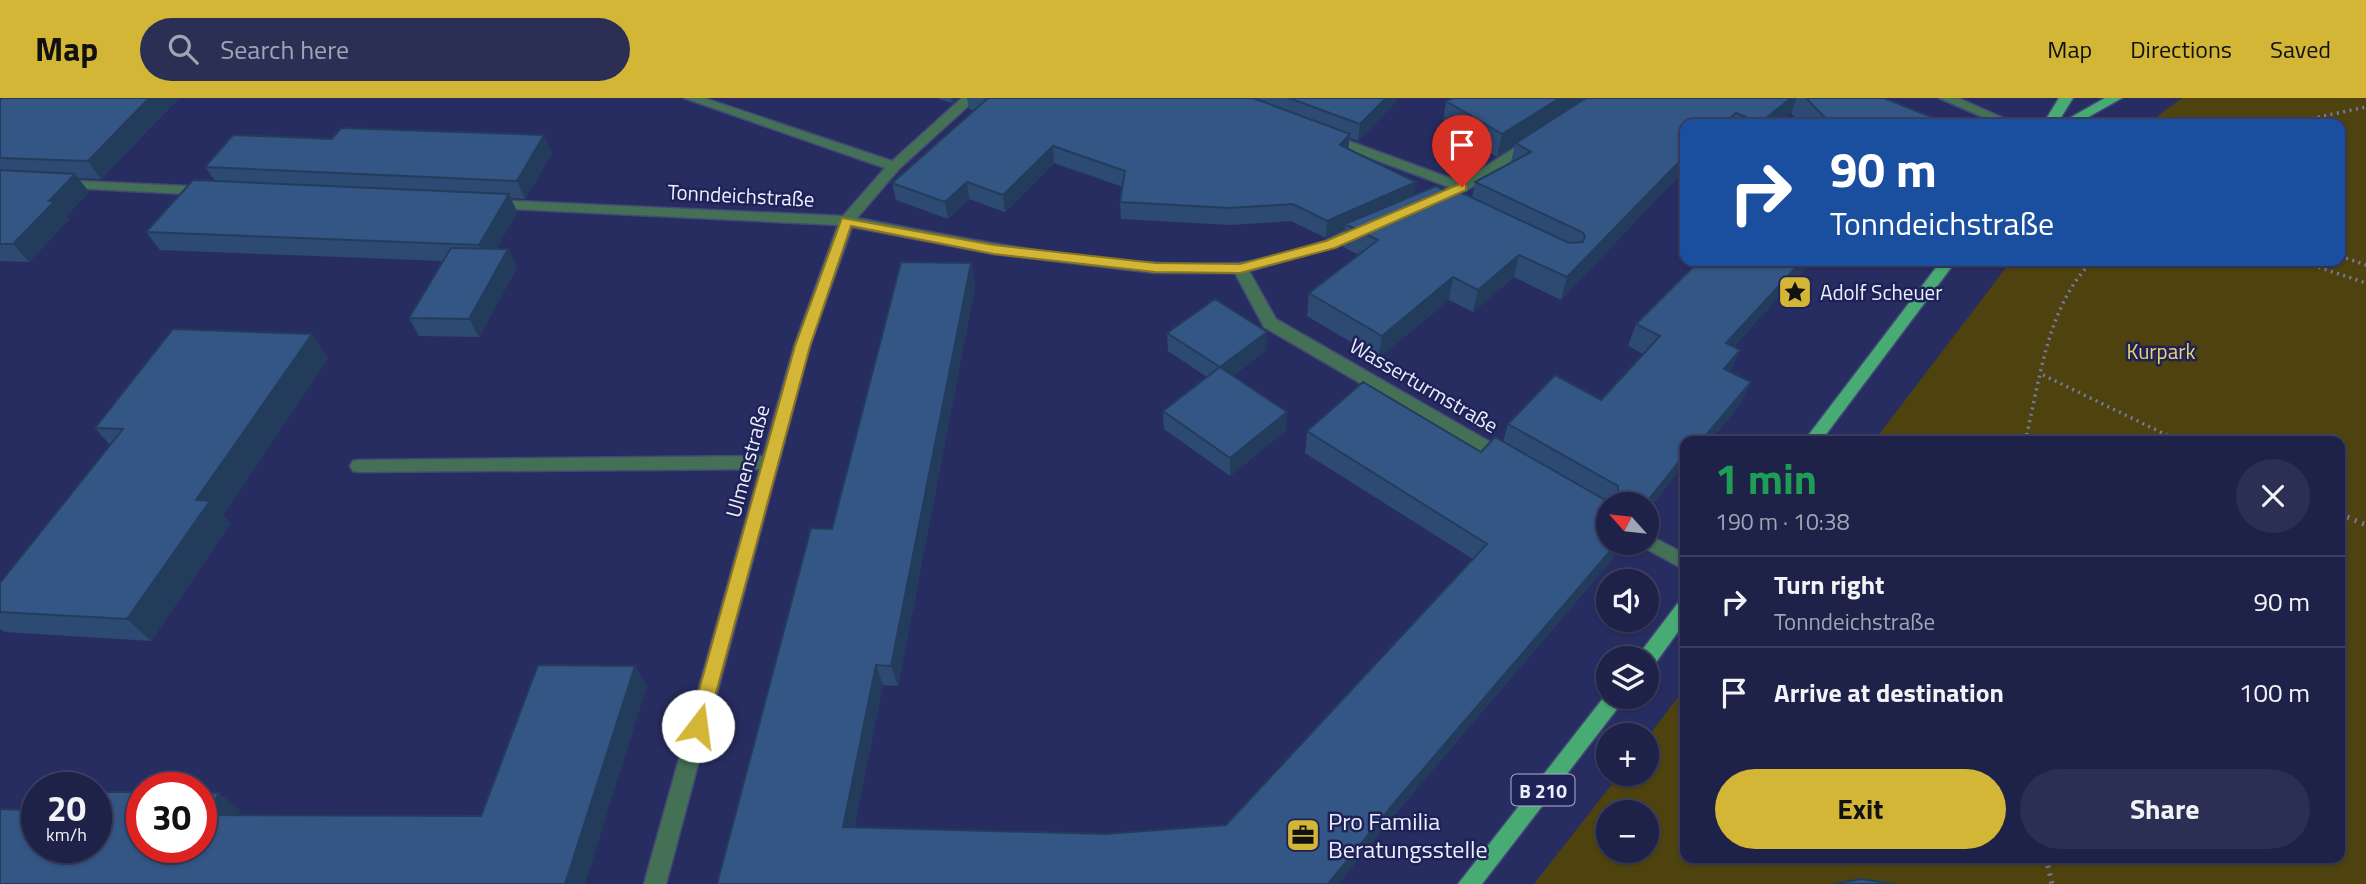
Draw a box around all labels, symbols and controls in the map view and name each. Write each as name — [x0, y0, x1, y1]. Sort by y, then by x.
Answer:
search box — [140, 18, 630, 81]
text: Map — [35, 24, 98, 74]
icon: search — [164, 30, 202, 68]
text: Search here — [220, 30, 349, 69]
text: Map — [2047, 31, 2092, 67]
text: Directions — [2130, 31, 2232, 67]
text: Saved — [2270, 31, 2331, 67]
pin — [1432, 115, 1492, 187]
icon: arrive — [1443, 126, 1481, 164]
text: 90 m — [1830, 131, 1937, 206]
icon: right — [1715, 147, 1806, 238]
street label: Tonndeichstraße — [667, 175, 815, 215]
text: Tonndeichstraße — [1830, 199, 2054, 247]
place icon: Adolf Scheuer — [1776, 273, 1814, 311]
place label: Adolf Scheuer — [1820, 276, 1942, 308]
street label: Wasserturmstraße — [1344, 329, 1504, 441]
park label: Kurpark — [2126, 335, 2196, 367]
street label: Ulmenstraße — [717, 401, 777, 521]
text: 1 min — [1715, 446, 1817, 510]
button: close — [2236, 459, 2310, 533]
north arrow — [1596, 492, 1659, 555]
map controls — [1596, 492, 1659, 863]
text: 190 m · 10:38 — [1715, 504, 1850, 539]
text: Turn right — [1774, 565, 1885, 604]
button: sound — [1596, 569, 1659, 632]
text: 90 m — [2253, 582, 2310, 621]
icon: right — [1715, 583, 1753, 621]
text: Tonndeichstraße — [1774, 604, 1935, 639]
button: layers — [1596, 646, 1659, 709]
text: Arrive at destination — [1774, 673, 2004, 712]
text: 100 m — [2239, 673, 2310, 712]
icon: arrive — [1715, 674, 1753, 712]
position arrow — [661, 689, 735, 763]
button: + — [1596, 723, 1659, 786]
button: Exit — [1715, 769, 2006, 849]
button: Share — [2020, 769, 2310, 849]
speed limit sign: 30 — [126, 772, 217, 863]
road number: B 210 — [1512, 775, 1574, 806]
text: 20 — [47, 781, 86, 835]
button: − — [1596, 800, 1659, 863]
place label: Pro Familia Beratungsstelle — [1328, 803, 1488, 867]
office icon: Pro Familia Beratungsstelle — [1284, 816, 1322, 854]
text: km/h — [46, 821, 87, 848]

